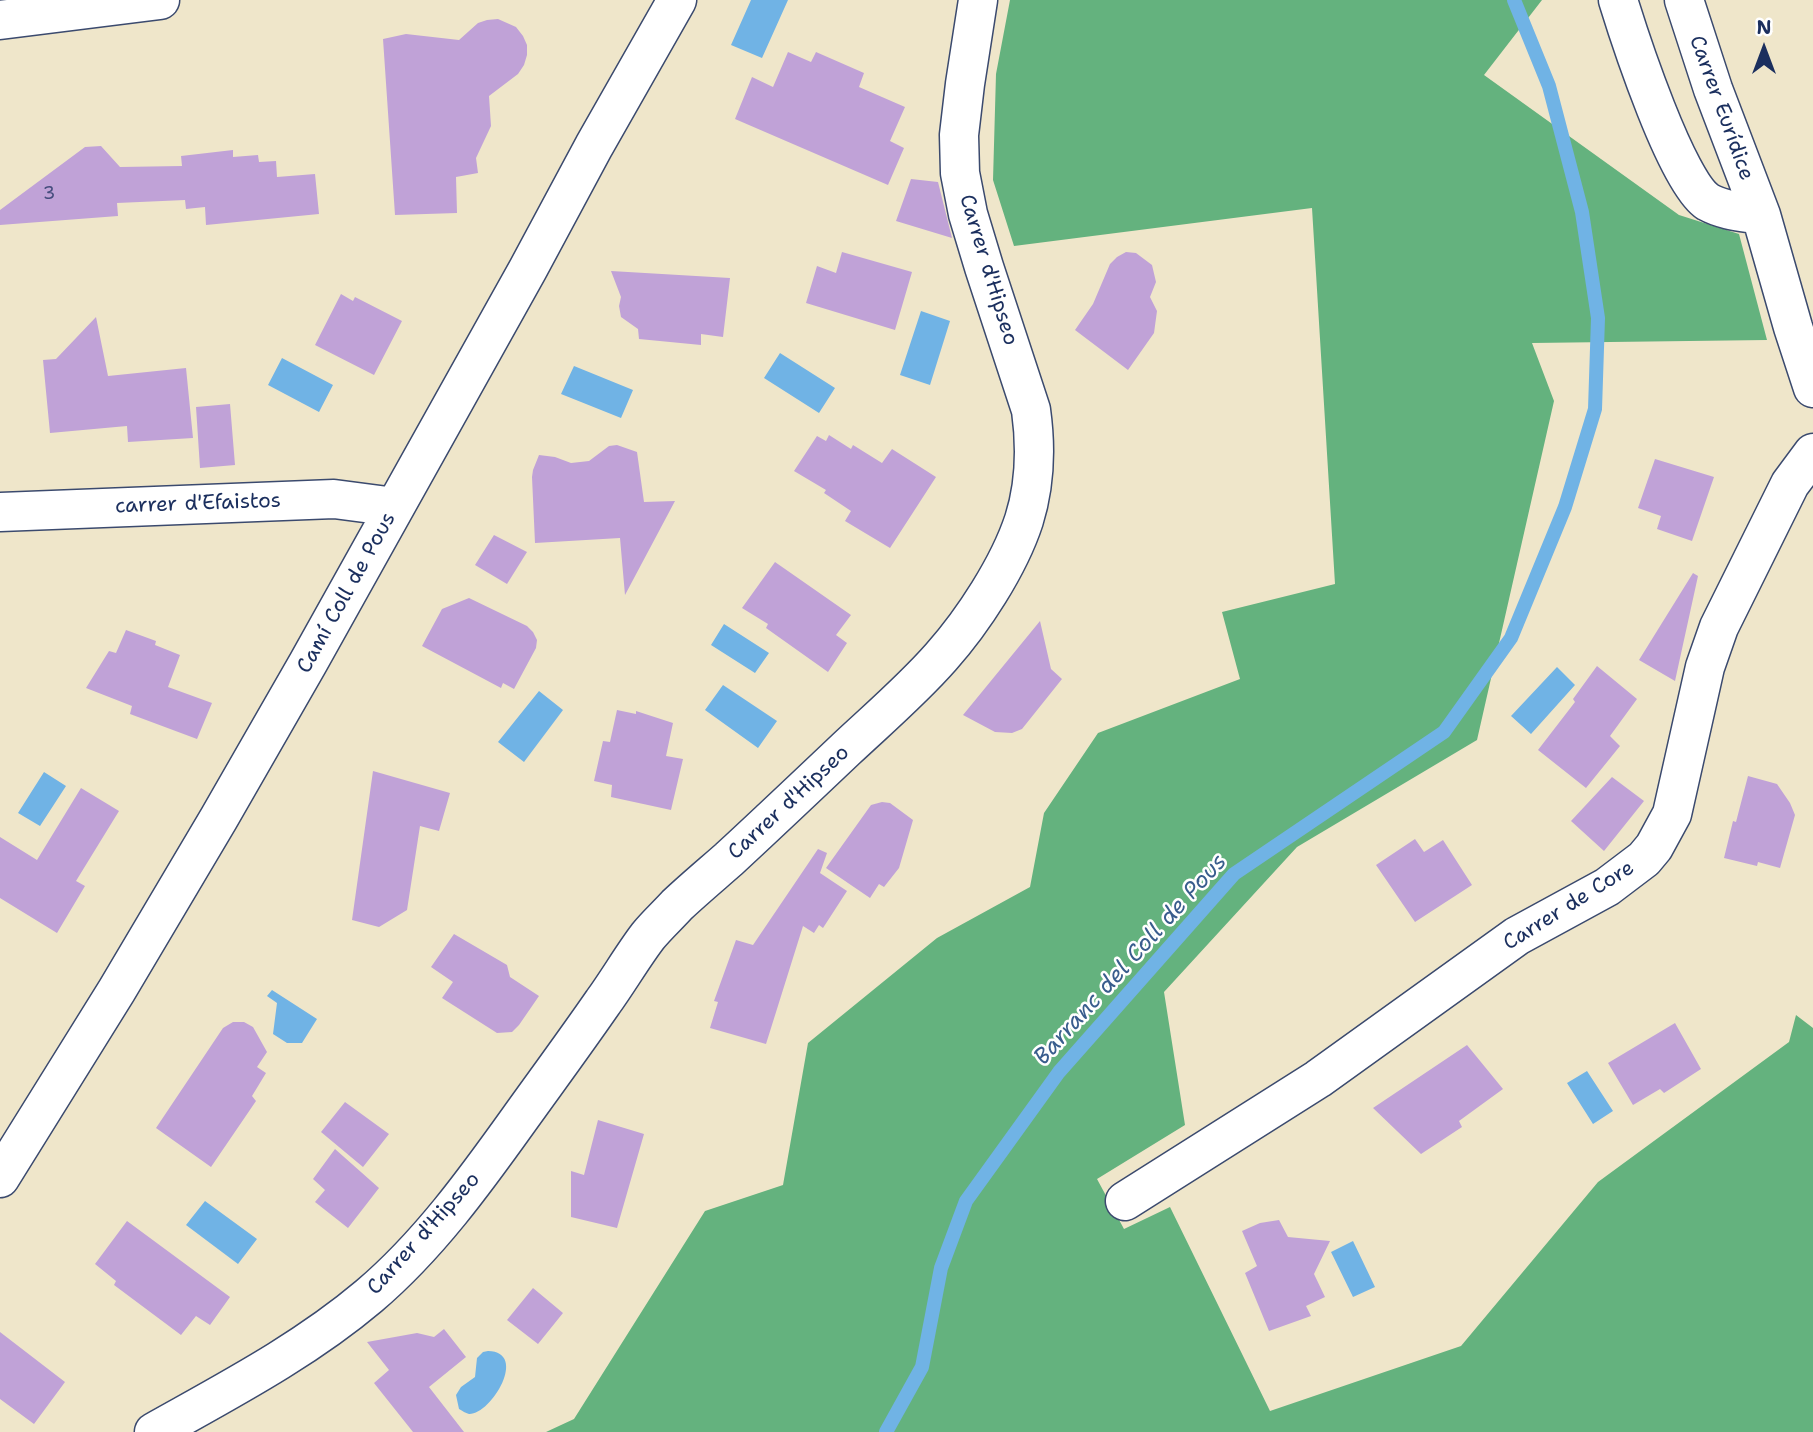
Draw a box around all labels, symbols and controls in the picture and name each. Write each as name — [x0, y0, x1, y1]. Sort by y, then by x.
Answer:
north arrow — [1729, 14, 1799, 84]
text: N — [1756, 15, 1772, 40]
street label: Carrer Eurídice — [1683, 32, 1759, 184]
house number: 3 — [43, 183, 55, 205]
street label: Carrer d'Hipseo — [953, 192, 1023, 348]
street label: carrer d'Efaistos — [115, 489, 281, 519]
street label: Camí Coll de Pous — [292, 508, 402, 678]
street label: Carrer d'Hipseo — [723, 740, 855, 866]
water label: Barranc del Coll de Pous — [1029, 849, 1233, 1071]
street label: Carrer de Core — [1499, 856, 1639, 956]
street label: Carrer d'Hipseo — [362, 1167, 486, 1301]

